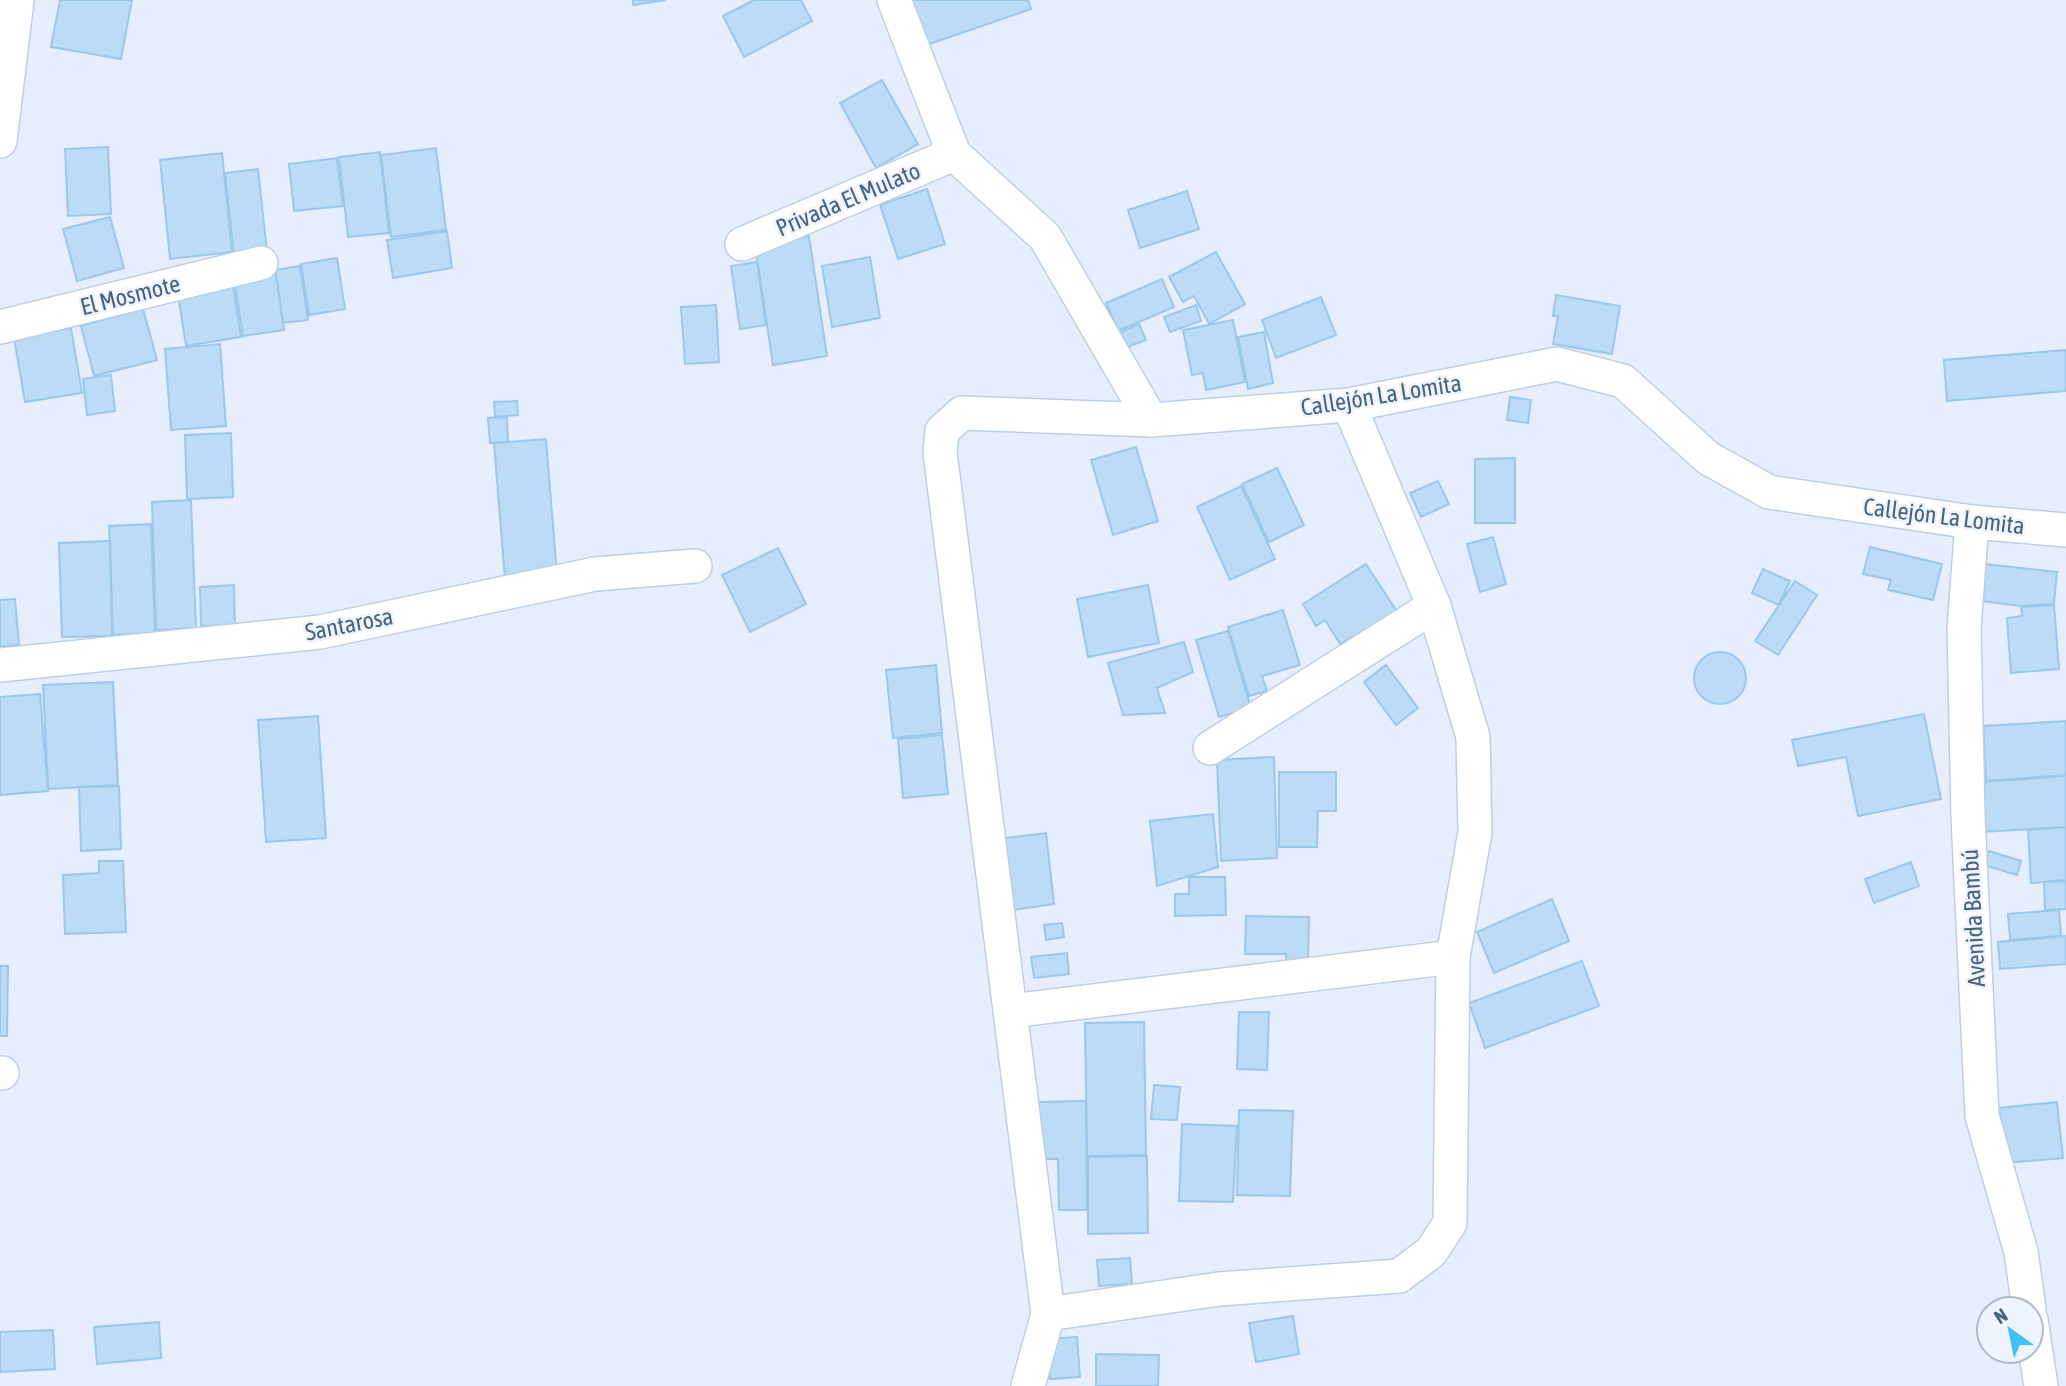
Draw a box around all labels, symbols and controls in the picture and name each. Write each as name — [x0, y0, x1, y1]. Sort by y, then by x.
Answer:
street label: Privada El Mulato — [772, 156, 924, 242]
street label: El Mosmote — [77, 270, 183, 320]
street label: Callejón La Lomita — [1299, 369, 1463, 421]
street label: Callejón La Lomita — [1862, 493, 2026, 539]
street label: Santarosa — [303, 602, 395, 646]
street label: Avenida Bambú — [1956, 848, 1990, 988]
north arrow — [1975, 1295, 2045, 1365]
text: N — [1990, 1303, 2011, 1328]

